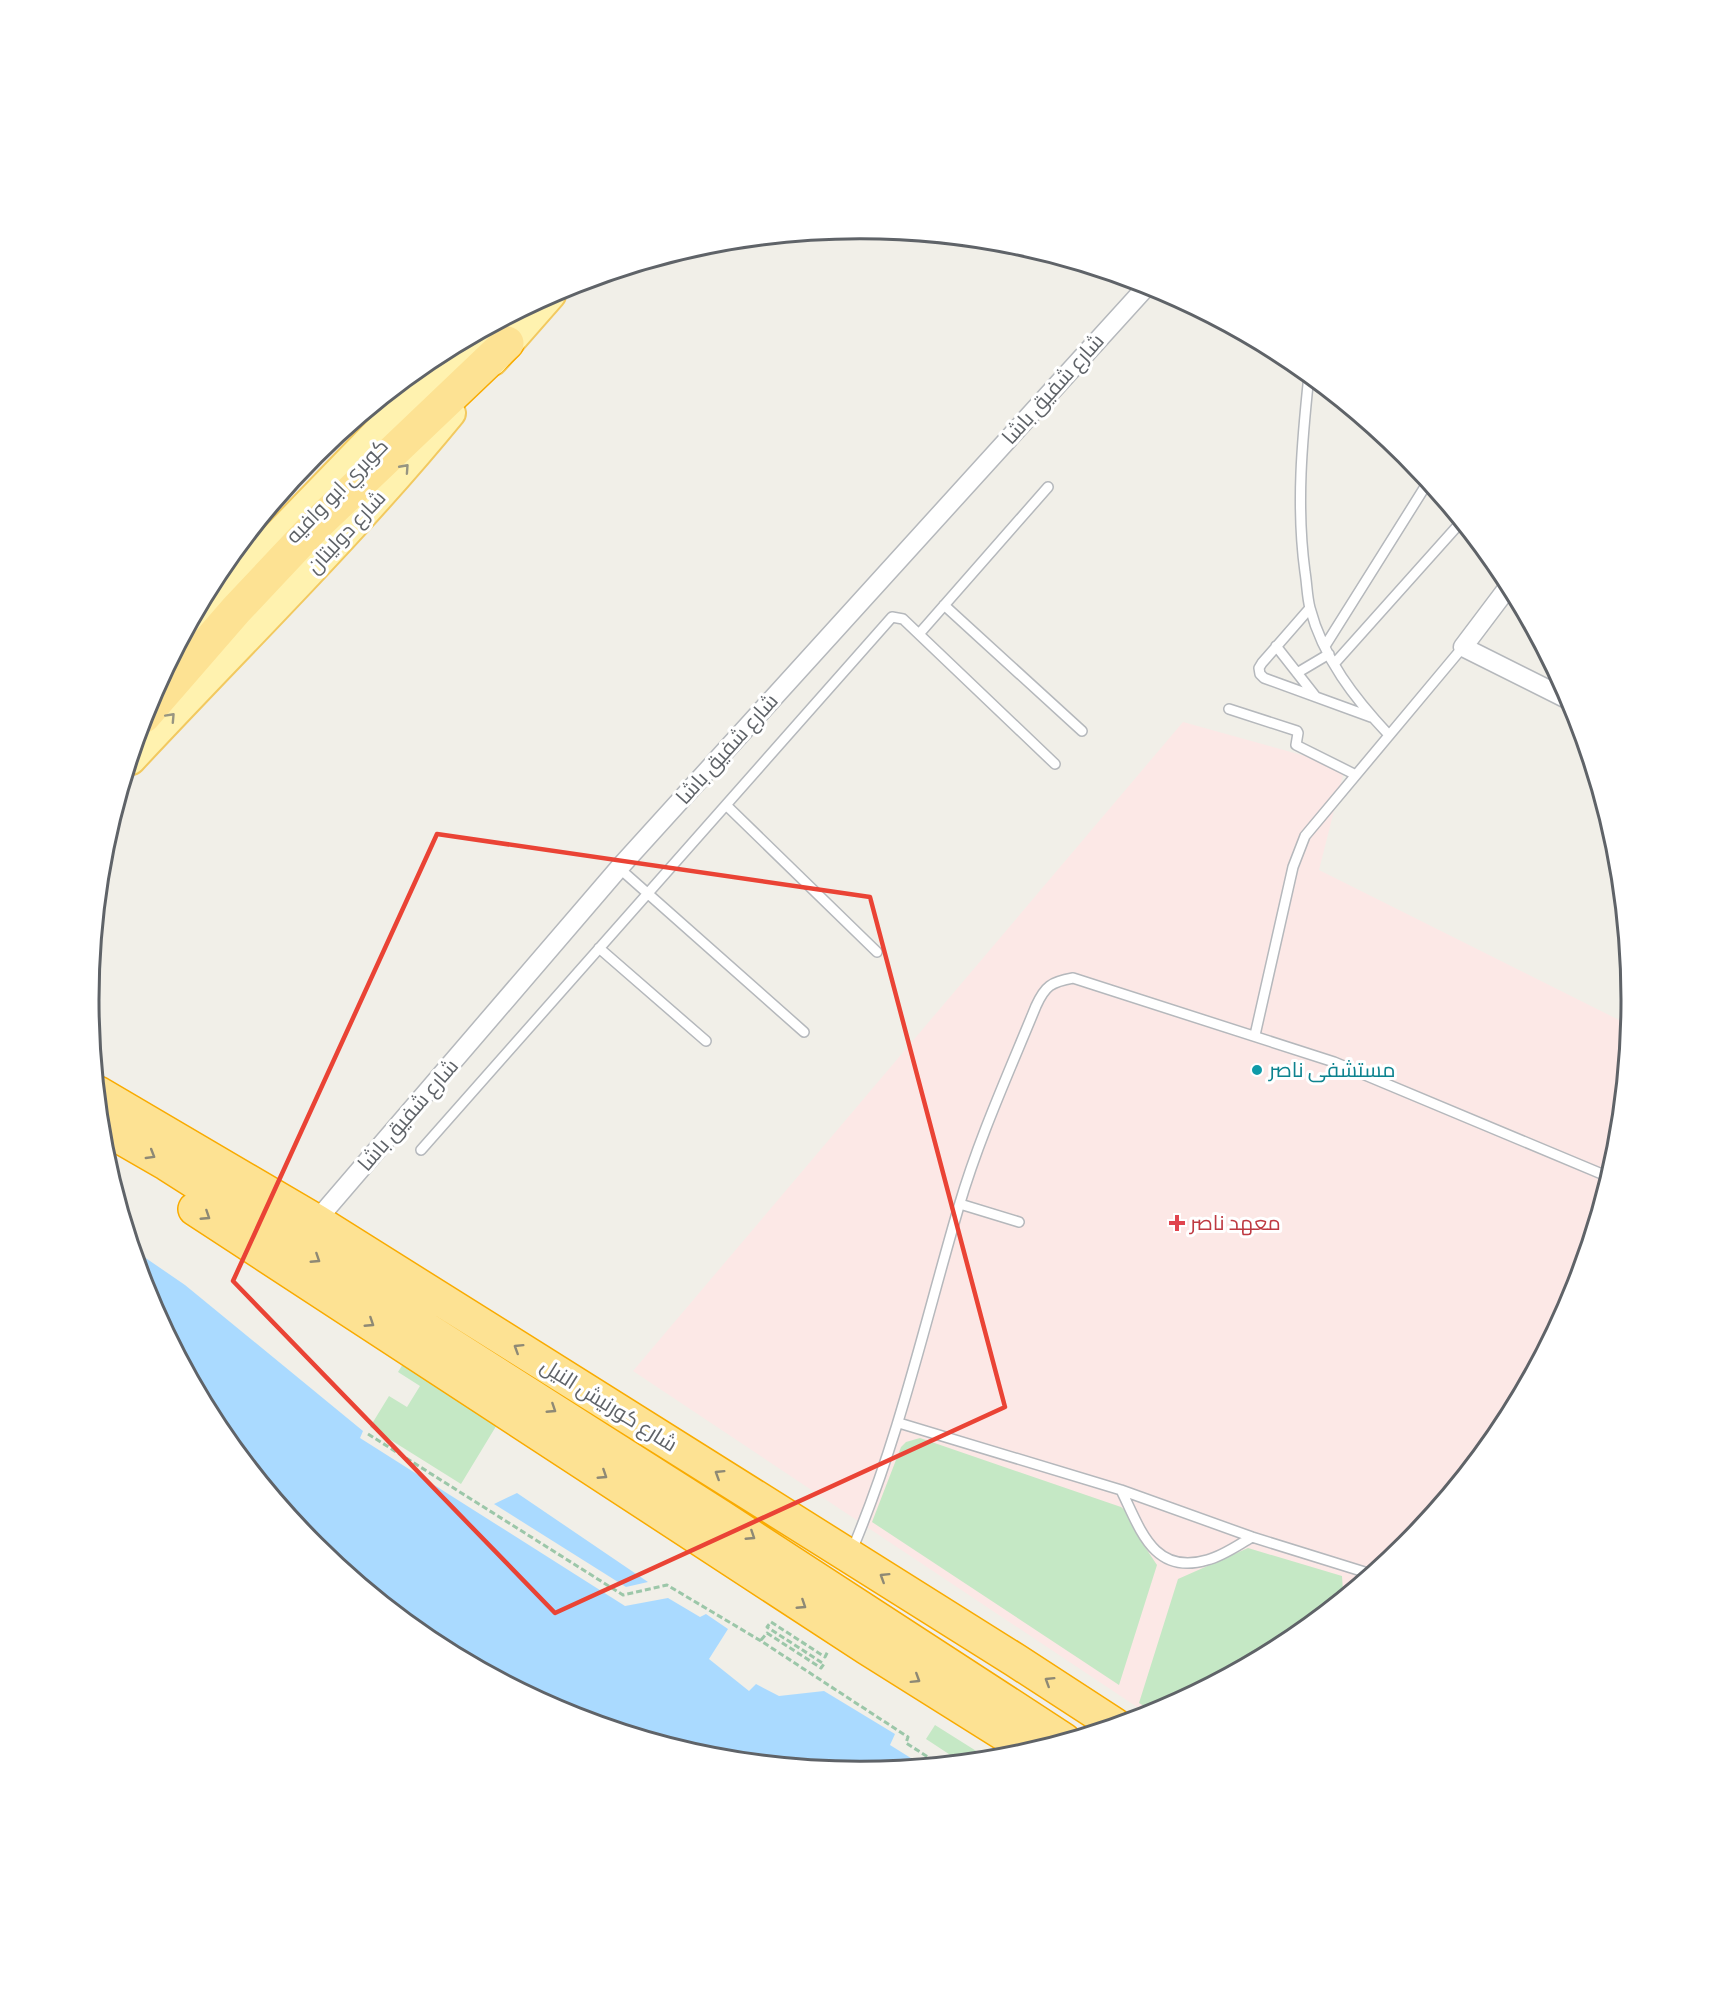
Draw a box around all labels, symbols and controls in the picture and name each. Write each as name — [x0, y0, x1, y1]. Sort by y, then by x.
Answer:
street label: شارع شفيق باشا — [996, 328, 1110, 450]
street label: كوبري ابو وافيه — [280, 432, 396, 551]
one-way arrow — [398, 464, 409, 475]
street label: شارع دوليتان — [300, 484, 392, 580]
street label: شارع شفيق باشا — [670, 688, 784, 810]
one-way arrow — [163, 713, 174, 724]
street label: شارع شفيق باشا — [351, 1053, 465, 1177]
place label: مستشفى ناصر — [1268, 1056, 1396, 1083]
marker: مستشفى ناصر — [1250, 1063, 1264, 1077]
one-way arrow — [145, 1147, 155, 1159]
one-way arrow — [200, 1209, 211, 1220]
place label: معهد ناصر — [1189, 1209, 1281, 1236]
marker: معهد ناصر — [1168, 1214, 1186, 1232]
one-way arrow — [309, 1252, 320, 1263]
one-way arrow — [363, 1316, 374, 1327]
one-way arrow — [514, 1343, 524, 1355]
street label: شارع كورنيش النيل — [535, 1352, 683, 1458]
one-way arrow — [545, 1402, 556, 1413]
one-way arrow — [597, 1468, 608, 1479]
one-way arrow — [715, 1469, 725, 1481]
one-way arrow — [745, 1529, 756, 1540]
one-way arrow — [880, 1573, 890, 1585]
one-way arrow — [795, 1598, 806, 1609]
one-way arrow — [910, 1671, 920, 1683]
one-way arrow — [1045, 1677, 1056, 1688]

